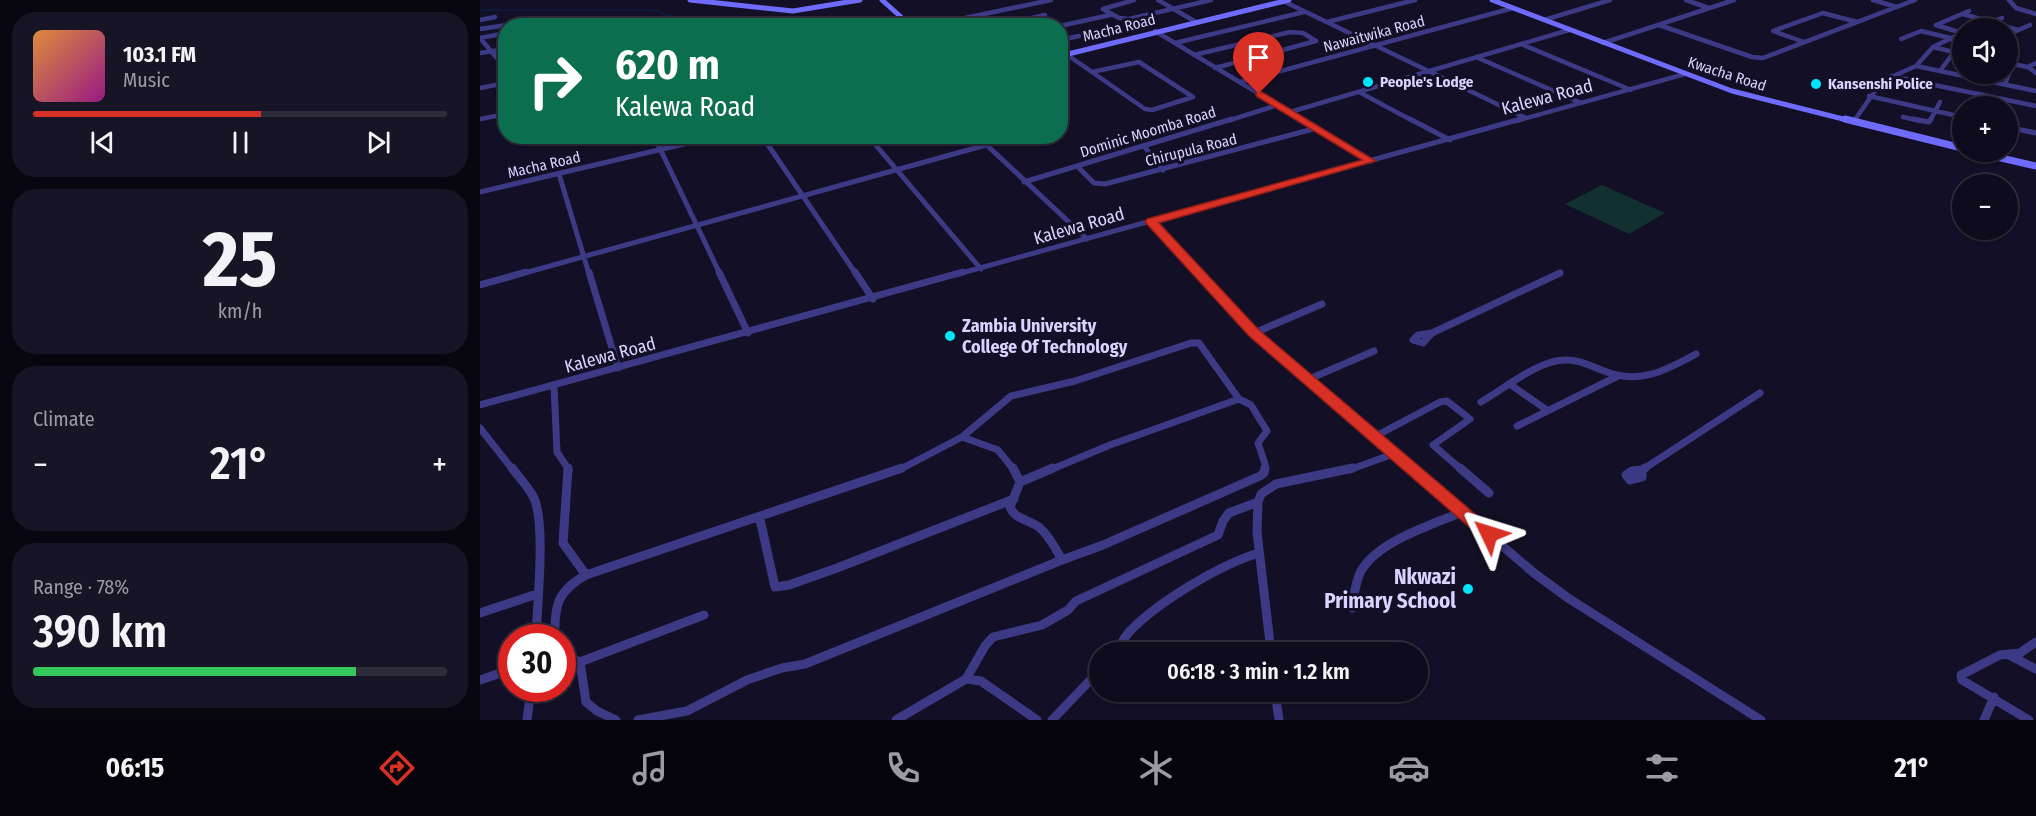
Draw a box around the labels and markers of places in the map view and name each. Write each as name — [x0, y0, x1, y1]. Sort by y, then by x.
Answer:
pin — [1233, 32, 1284, 94]
place label: People's Lodge — [1380, 73, 1474, 91]
marker: People's Lodge — [1361, 75, 1375, 89]
place label: Kansenshi Police — [1828, 75, 1933, 93]
marker: Kansenshi Police — [1809, 77, 1823, 91]
place label: Zambia University College Of Technology — [962, 315, 1128, 358]
marker: Zambia University College Of Technology — [943, 329, 957, 343]
place label: Nkwazi Primary School — [1324, 564, 1456, 614]
marker: Nkwazi Primary School — [1461, 582, 1475, 596]

